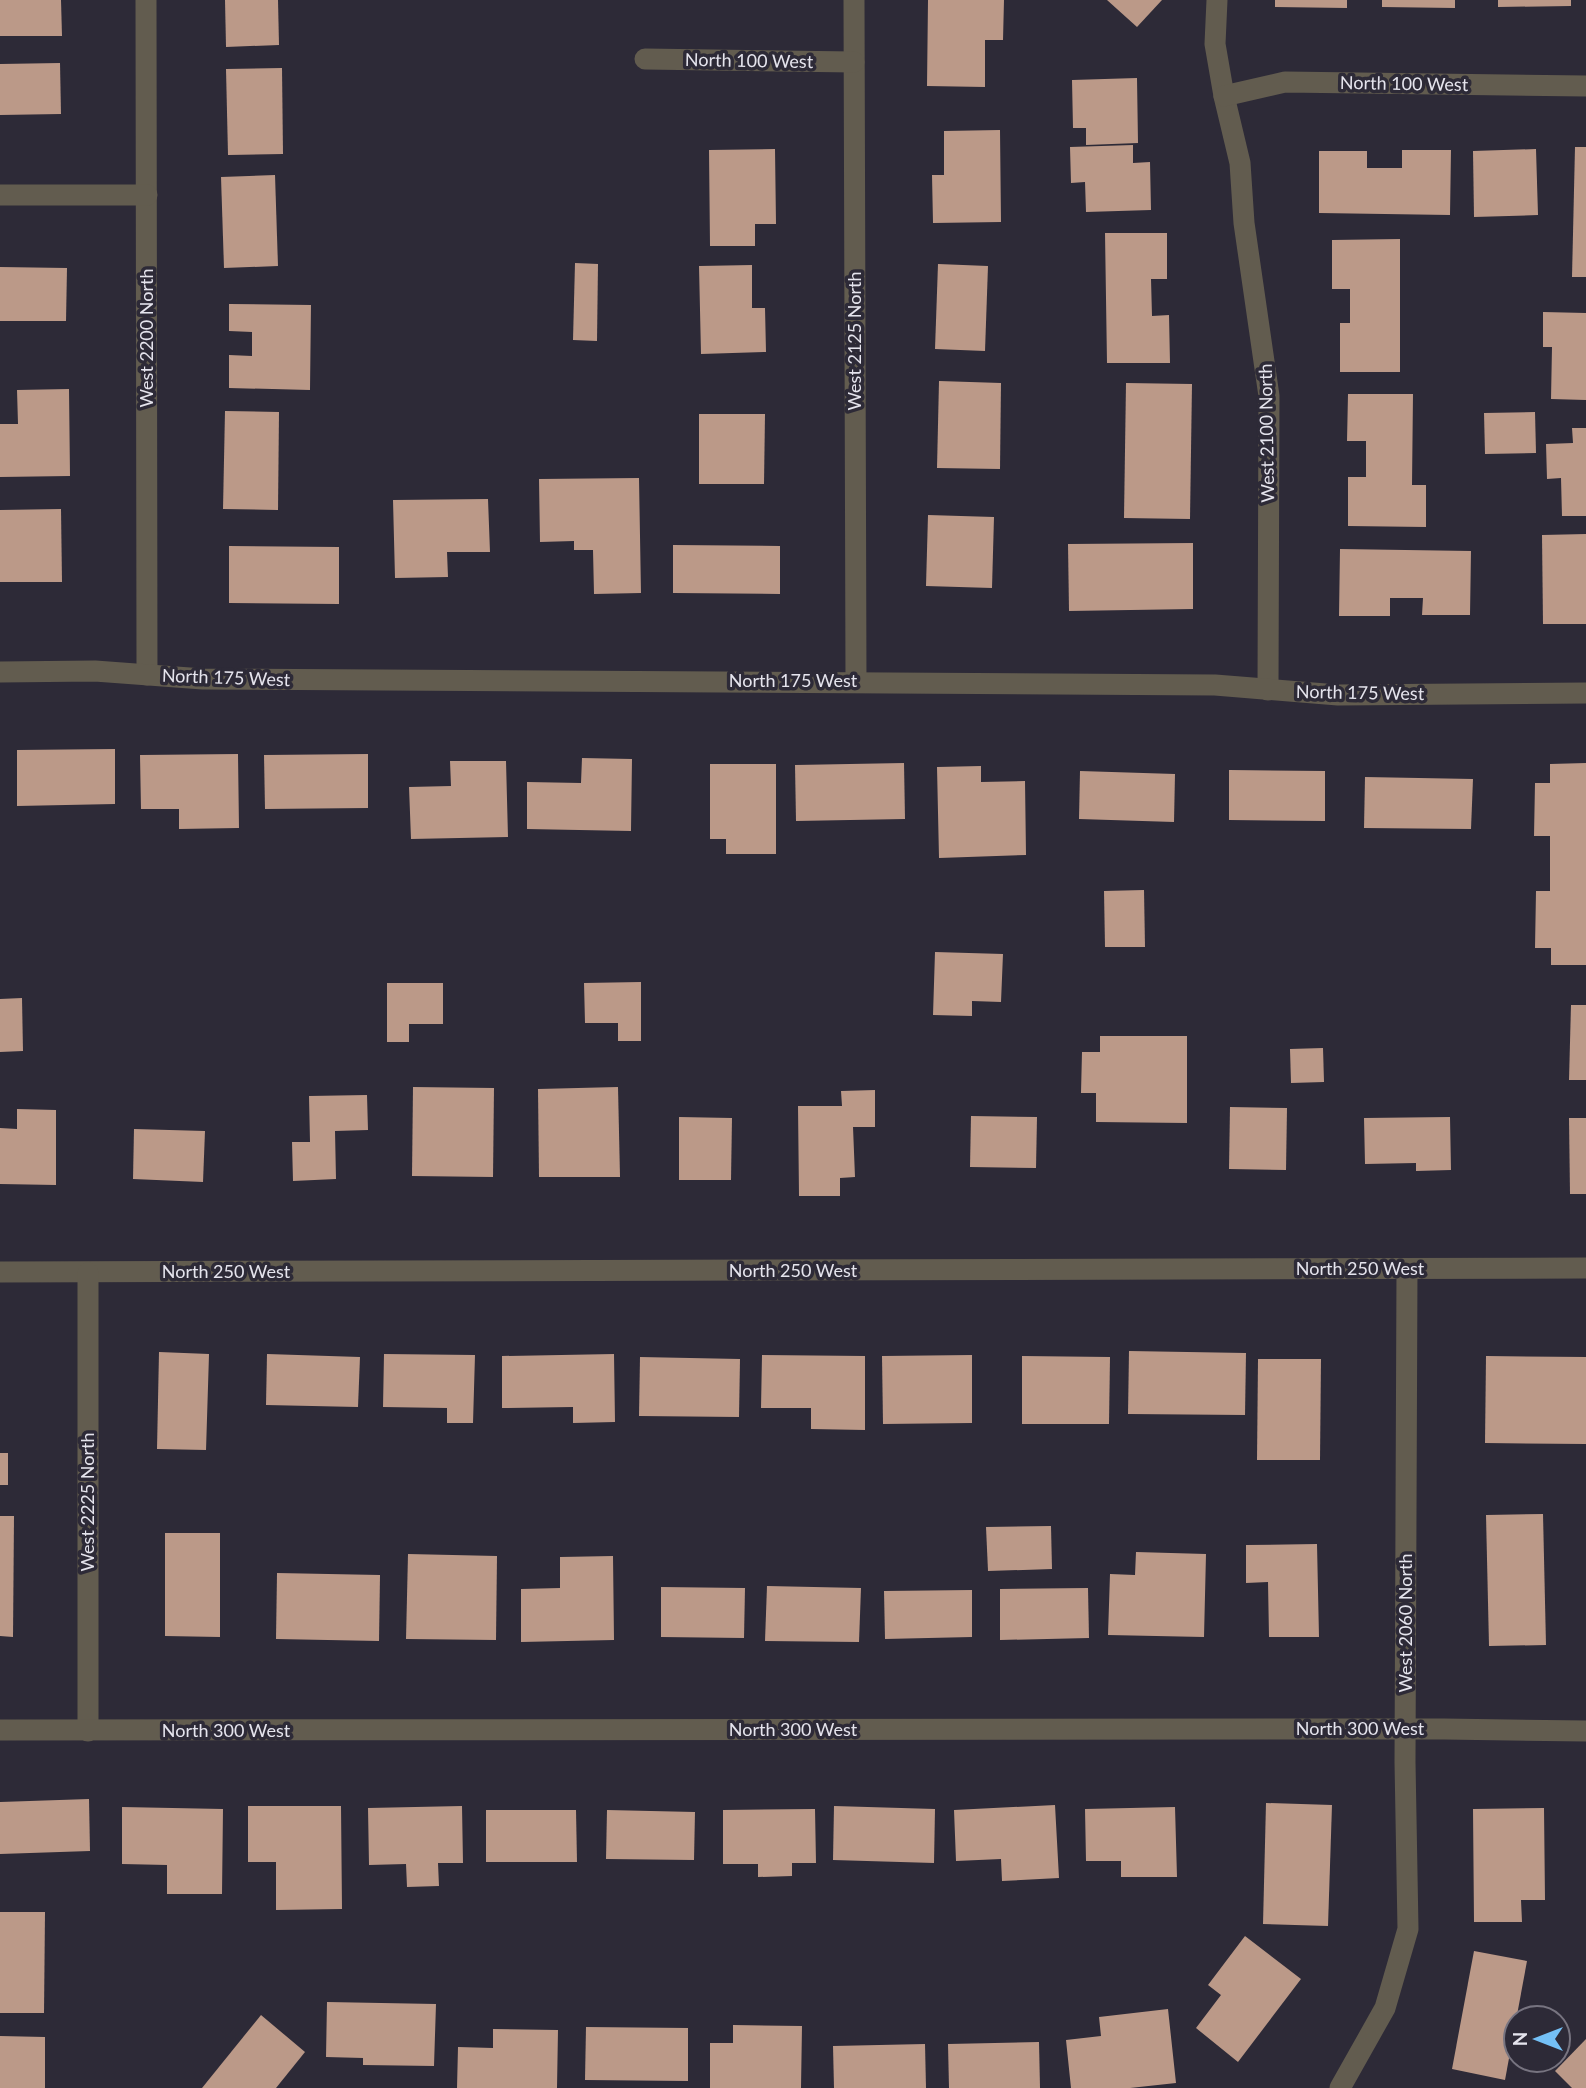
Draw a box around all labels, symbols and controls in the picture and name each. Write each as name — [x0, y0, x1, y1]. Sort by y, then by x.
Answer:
street label: North 100 West — [685, 48, 814, 72]
street label: North 100 West — [1340, 71, 1469, 95]
street label: West 2200 North — [135, 268, 157, 408]
street label: West 2125 North — [843, 271, 865, 411]
street label: West 2100 North — [1254, 363, 1278, 503]
street label: North 175 West — [161, 664, 291, 690]
street label: North 175 West — [729, 669, 858, 691]
street label: North 175 West — [1296, 680, 1425, 704]
street label: North 250 West — [1296, 1257, 1425, 1279]
street label: North 250 West — [729, 1259, 858, 1281]
street label: North 250 West — [162, 1260, 291, 1282]
street label: West 2225 North — [76, 1432, 98, 1572]
street label: West 2060 North — [1394, 1553, 1416, 1693]
street label: North 300 West — [1296, 1717, 1425, 1739]
street label: North 300 West — [729, 1718, 858, 1740]
street label: North 300 West — [162, 1719, 291, 1741]
north arrow — [1502, 2004, 1572, 2074]
text: N — [1508, 2032, 1531, 2046]

